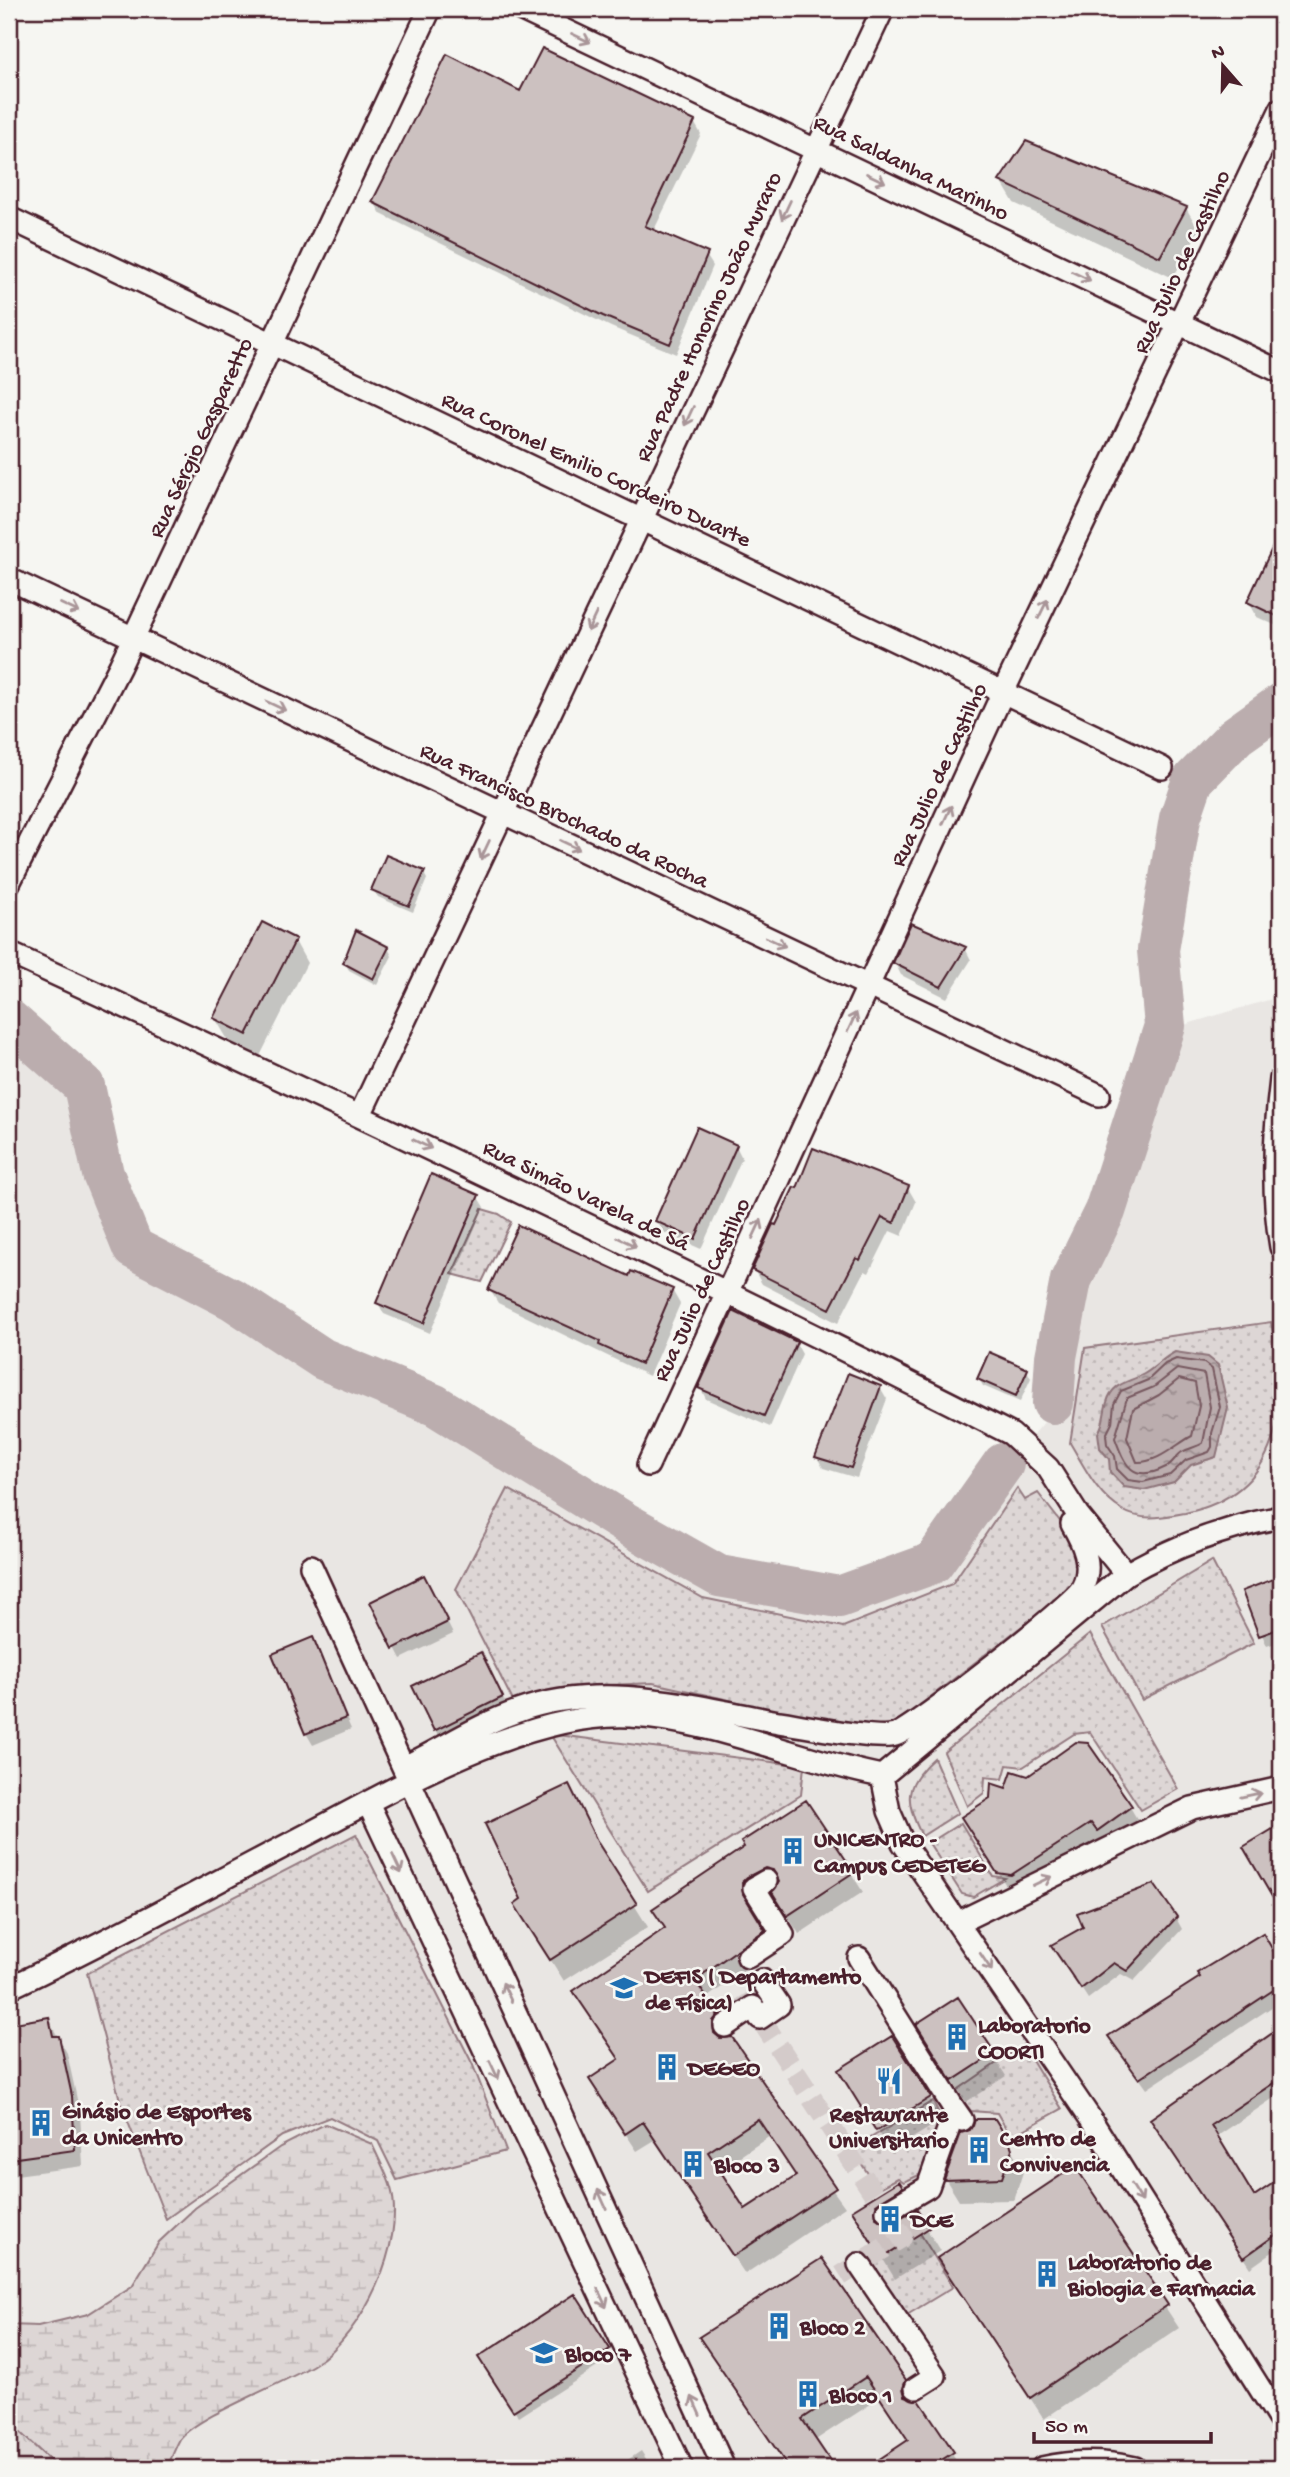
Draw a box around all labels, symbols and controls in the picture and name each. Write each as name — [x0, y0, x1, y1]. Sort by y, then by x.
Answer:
one-way arrow — [570, 32, 591, 45]
north arrow — [1188, 32, 1258, 102]
text: N — [1209, 40, 1228, 66]
street label: Rua Saldanha Marinho — [808, 110, 1013, 228]
street label: Rua Julio de Castilho — [1129, 166, 1238, 359]
street label: Rua Padre Honorino João Muraro — [631, 168, 789, 467]
one-way arrow — [865, 172, 886, 185]
one-way arrow — [778, 199, 792, 220]
one-way arrow — [1071, 271, 1092, 284]
street label: Rua Sérgio Gasparetto — [144, 334, 260, 543]
street label: Rua Coronel Emilio Cordeiro Duarte — [437, 387, 756, 555]
one-way arrow — [682, 405, 695, 426]
one-way arrow — [1037, 599, 1050, 620]
one-way arrow — [59, 602, 80, 616]
one-way arrow — [585, 611, 598, 632]
street label: Rua Julio de Castilho — [886, 679, 995, 872]
one-way arrow — [265, 699, 286, 713]
street label: Rua Francisco Brochado da Rocha — [415, 738, 713, 897]
one-way arrow — [940, 805, 954, 826]
one-way arrow — [478, 839, 491, 860]
one-way arrow — [559, 839, 580, 852]
one-way arrow — [765, 936, 786, 950]
one-way arrow — [845, 1012, 859, 1033]
street label: Rua Simão Varela de Sá — [478, 1135, 694, 1259]
one-way arrow — [411, 1138, 432, 1151]
street label: Rua Julio de Castilho — [649, 1194, 758, 1387]
one-way arrow — [751, 1218, 764, 1240]
one-way arrow — [616, 1236, 637, 1250]
one-way arrow — [1239, 1787, 1262, 1801]
place label: UNICENTRO - Campus CEDETEG — [814, 1828, 987, 1881]
building icon: UNICENTRO - Campus CEDETEG — [778, 1836, 808, 1866]
one-way arrow — [391, 1853, 404, 1875]
one-way arrow — [1032, 1874, 1052, 1888]
one-way arrow — [979, 1952, 993, 1971]
place label: DEFIS ( Departamento de Física) — [643, 1965, 861, 2018]
school or university icon: DEFIS ( Departamento de Física) — [609, 1973, 639, 2003]
one-way arrow — [500, 1982, 514, 2003]
place label: Laboratorio COORTI — [978, 2014, 1091, 2067]
building icon: Laboratorio COORTI — [942, 2022, 972, 2052]
building icon: DEGEO — [652, 2052, 682, 2082]
place label: DEGEO — [686, 2057, 760, 2084]
one-way arrow — [488, 2059, 501, 2080]
restaurant icon: Restaurante Universitario — [874, 2066, 904, 2096]
place label: Ginásio de Esportes da Unicentro — [62, 2100, 252, 2153]
place label: Restaurante Universitario — [829, 2103, 949, 2156]
building icon: Ginásio de Esportes da Unicentro — [26, 2108, 56, 2138]
place label: Centro de Convivencia — [1000, 2127, 1110, 2180]
building icon: Centro de Convivencia — [964, 2135, 994, 2165]
building icon: Bloco 3 — [678, 2149, 708, 2179]
place label: Bloco 3 — [713, 2154, 780, 2181]
one-way arrow — [1131, 2183, 1145, 2203]
one-way arrow — [595, 2189, 608, 2210]
building icon: DCE — [875, 2204, 905, 2234]
place label: DCE — [909, 2209, 954, 2236]
place label: Laboratorio de Biologia e Farmacia — [1067, 2251, 1256, 2304]
building icon: Laboratorio de Biologia e Farmacia — [1032, 2259, 1062, 2289]
one-way arrow — [596, 2287, 609, 2308]
building icon: Bloco 2 — [764, 2311, 794, 2341]
place label: Bloco 2 — [799, 2316, 866, 2343]
school or university icon: Bloco 7 — [529, 2338, 559, 2368]
place label: Bloco 7 — [564, 2343, 632, 2370]
building icon: Bloco 1 — [793, 2379, 823, 2409]
place label: Bloco 1 — [828, 2384, 892, 2411]
one-way arrow — [689, 2396, 702, 2417]
scale bar — [1034, 2400, 1211, 2444]
text: 50 m — [1045, 2416, 1088, 2441]

